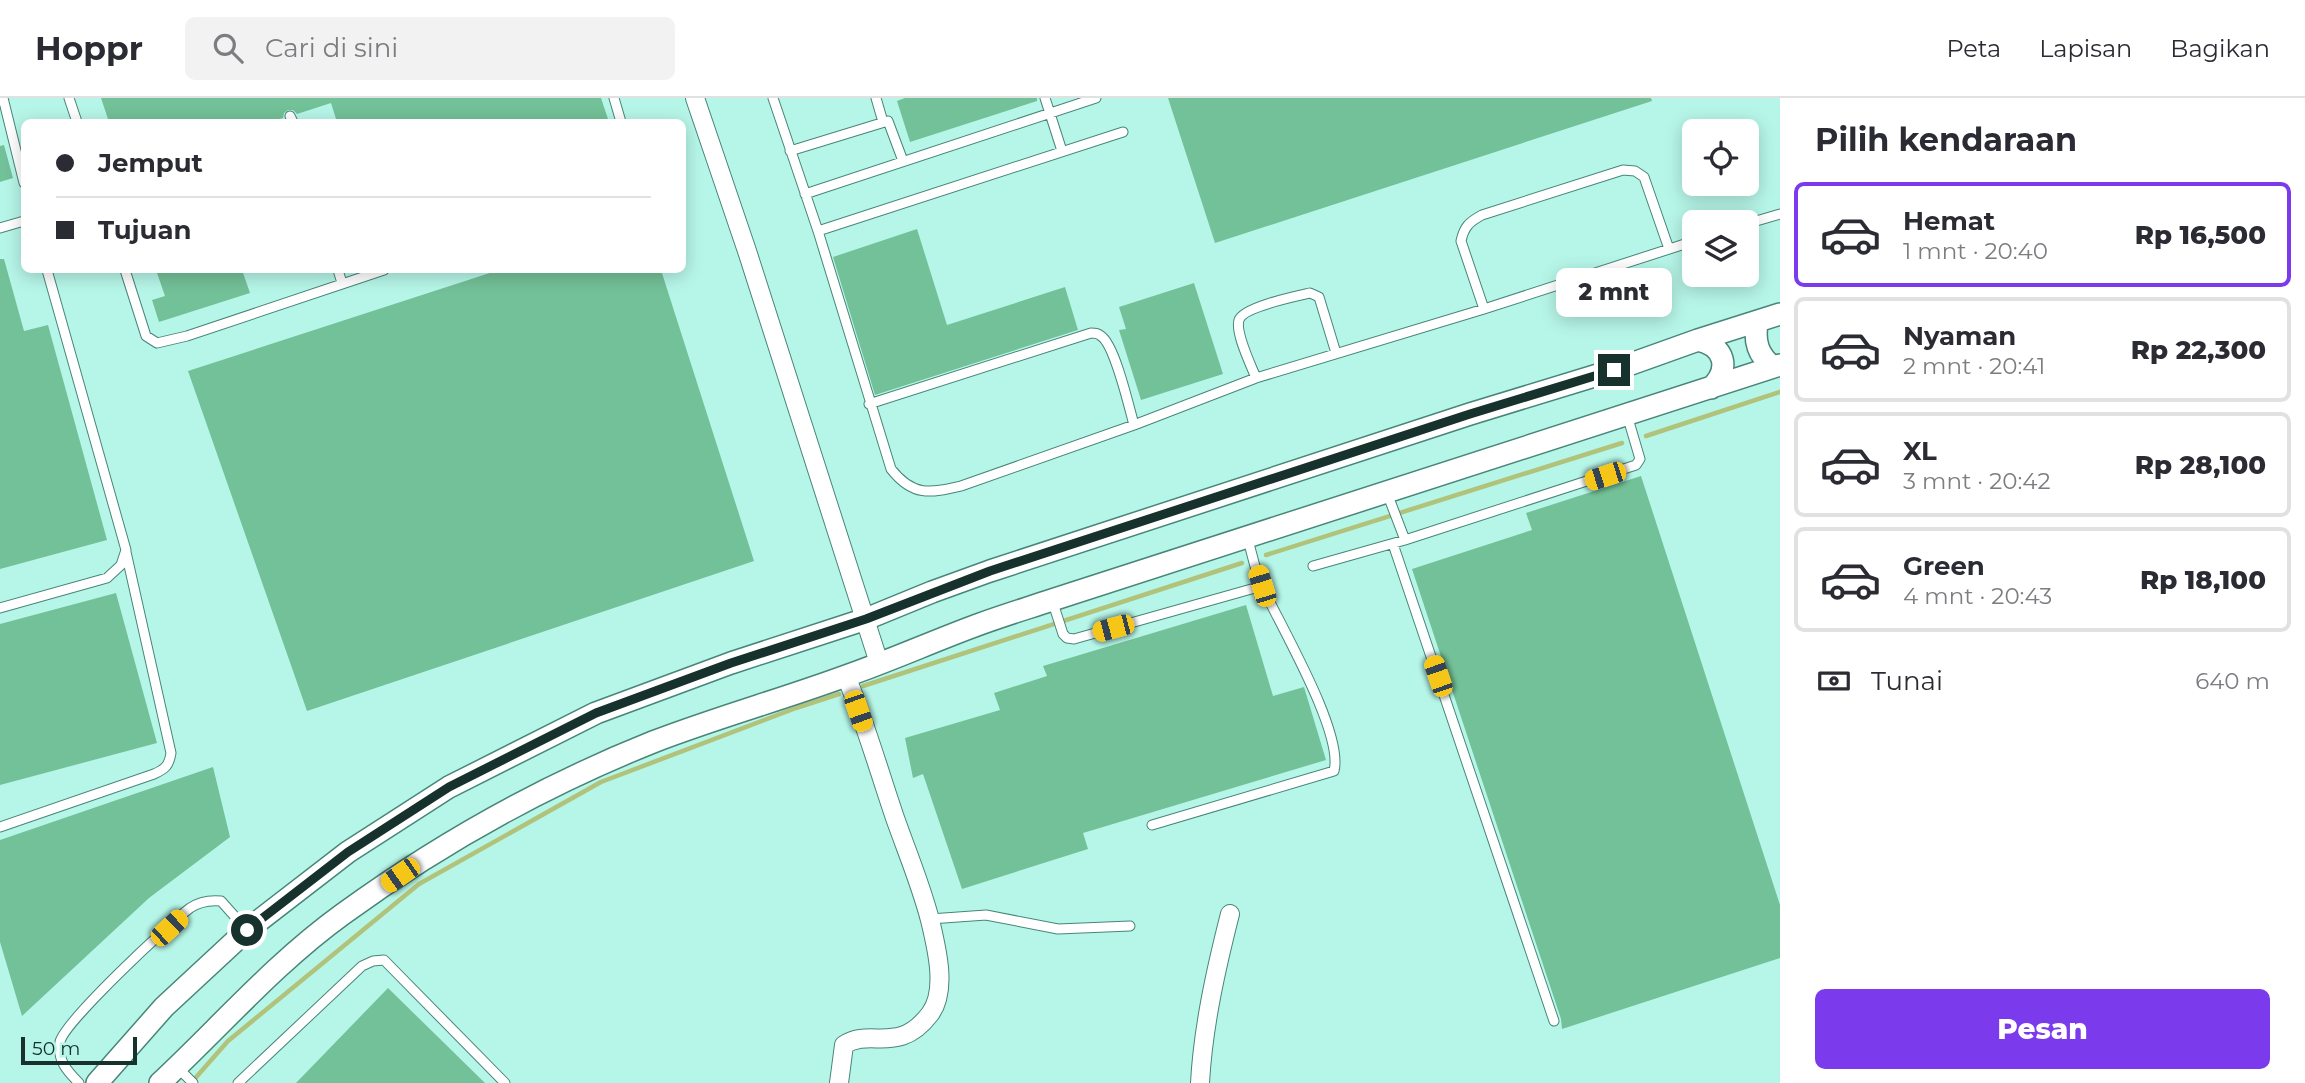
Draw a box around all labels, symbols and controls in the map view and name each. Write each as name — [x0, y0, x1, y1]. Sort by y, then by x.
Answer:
search box — [185, 17, 675, 80]
text: Hoppr — [35, 28, 143, 68]
icon: search — [209, 29, 247, 67]
text: Cari di sini — [265, 32, 398, 64]
text: Peta — [1946, 34, 2001, 63]
text: Lapisan — [2039, 34, 2132, 63]
text: Bagikan — [2170, 34, 2270, 63]
map controls — [1682, 119, 1759, 287]
button: locate — [1682, 119, 1759, 196]
text: Pilih kendaraan — [1815, 120, 2077, 159]
text: Jemput — [98, 147, 203, 179]
icon: car — [1819, 203, 1882, 266]
text: Hemat — [1903, 205, 1995, 237]
button: layers — [1682, 210, 1759, 287]
text: Tujuan — [98, 214, 191, 246]
text: Rp 16,500 — [2135, 219, 2266, 251]
text: 1 mnt · 20:40 — [1903, 237, 2048, 265]
callout: 2 mnt — [1556, 268, 1672, 317]
text: 2 mnt — [1579, 278, 1649, 306]
icon: car — [1819, 318, 1882, 381]
text: Nyaman — [1903, 320, 2016, 352]
text: Rp 22,300 — [2131, 334, 2266, 366]
text: 2 mnt · 20:41 — [1903, 352, 2045, 380]
route end — [1598, 354, 1630, 386]
icon: car — [1819, 433, 1882, 496]
text: XL — [1903, 435, 1937, 467]
text: Rp 28,100 — [2135, 449, 2266, 481]
car — [1582, 460, 1629, 492]
text: 3 mnt · 20:42 — [1903, 467, 2050, 495]
icon: car — [1819, 548, 1882, 611]
text: Green — [1903, 550, 1985, 582]
car — [1246, 563, 1279, 609]
text: Rp 18,100 — [2140, 564, 2266, 596]
text: 4 mnt · 20:43 — [1903, 582, 2052, 610]
car — [1090, 612, 1137, 644]
car — [1422, 653, 1455, 699]
icon: cash — [1815, 662, 1853, 700]
text: Tunai — [1871, 665, 1943, 697]
text: 640 m — [2195, 667, 2270, 695]
car — [842, 688, 875, 734]
car — [377, 854, 424, 896]
car — [147, 906, 192, 950]
route start — [231, 914, 263, 946]
button: Pesan — [1815, 989, 2270, 1069]
scale bar — [21, 1034, 136, 1066]
text: 50 m — [32, 1037, 80, 1060]

